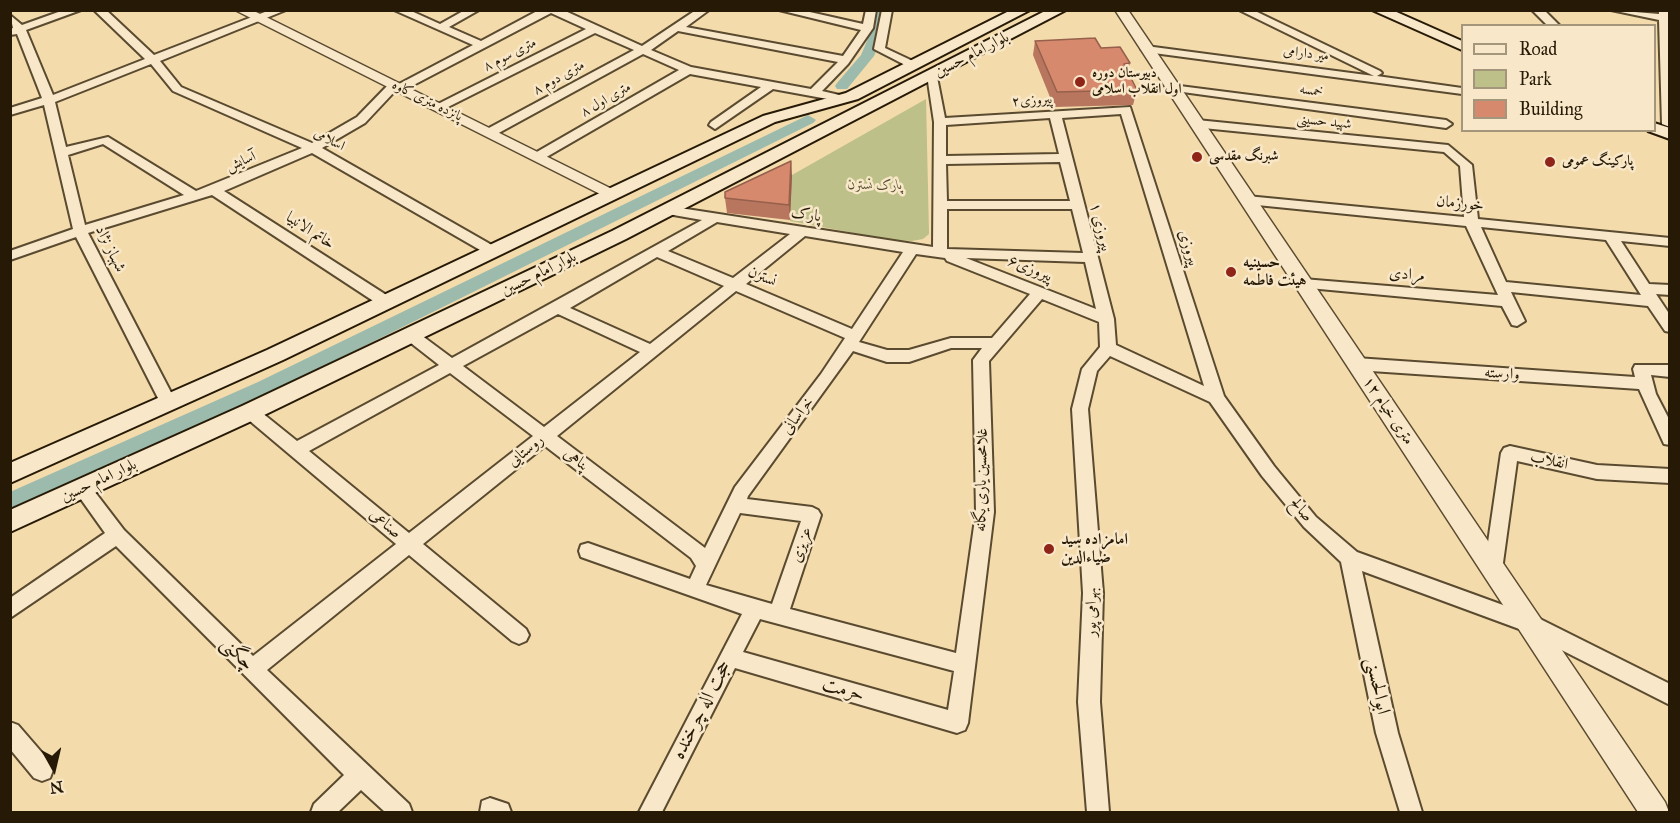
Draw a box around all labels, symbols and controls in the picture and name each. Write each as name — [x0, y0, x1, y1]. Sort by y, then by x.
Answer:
legend — [1461, 24, 1656, 132]
street label: بلوار امام حسین — [931, 28, 1013, 82]
street label: ۸ متری سوم — [481, 35, 539, 75]
text: Road — [1519, 38, 1557, 60]
street label: میر دارامی — [1282, 43, 1330, 65]
street label: ۸ متری دوم — [530, 57, 588, 99]
place label: دبیرستان دوره اول انقلاب اسلامی — [1092, 66, 1181, 98]
text: Park — [1519, 68, 1552, 90]
marker: دبیرستان دوره اول انقلاب اسلامی — [1073, 75, 1087, 89]
street label: پانزده متری کاوه — [389, 77, 465, 125]
street label: ۸ متری اول — [578, 79, 634, 121]
street label: خمسه — [1298, 81, 1324, 101]
street label: پیروزی۲ — [1011, 91, 1053, 111]
text: Building — [1519, 98, 1582, 120]
street label: شهید حسینی — [1296, 111, 1352, 133]
street label: اسلامی — [311, 125, 347, 155]
street label: آسایش — [224, 148, 258, 176]
place label: شبرنگ مقدسی — [1209, 149, 1279, 165]
marker: شبرنگ مقدسی — [1190, 150, 1204, 164]
place label: پارکینگ عمومی — [1562, 154, 1633, 170]
marker: پارکینگ عمومی — [1543, 155, 1557, 169]
park label: پارک نسترن — [848, 178, 902, 194]
street label: خورزمان — [1435, 192, 1485, 216]
street label: پیروزی ۱ — [1085, 201, 1115, 253]
street label: پارک — [790, 203, 822, 227]
street label: خاتم الانبیا — [282, 208, 338, 254]
street label: شهباز نژاد — [90, 222, 130, 276]
street label: پیروزی — [1173, 228, 1203, 268]
street label: بلوار امام حسین — [498, 248, 580, 300]
street label: پیروزی۶ — [1005, 251, 1055, 287]
place label: حسینیه هیئت فاطمه — [1243, 253, 1307, 291]
street label: نسترن — [745, 262, 779, 292]
street label: مرادی — [1388, 264, 1426, 286]
marker: حسینیه هیئت فاطمه — [1224, 265, 1238, 279]
street label: وارسته — [1484, 363, 1520, 385]
street label: ۱۲ متری خیام — [1358, 373, 1418, 449]
street label: خراسانی — [778, 393, 818, 439]
street label: غلامحسین یاری یگانه — [971, 428, 993, 532]
street label: روستایی — [504, 431, 548, 471]
street label: پناهی — [559, 444, 593, 476]
street label: انقلاب — [1528, 448, 1570, 474]
street label: بلوار امام حسین — [58, 455, 140, 507]
street label: صالح — [1285, 494, 1317, 526]
street label: صناعی — [365, 505, 405, 543]
street label: عزیزی — [787, 525, 817, 565]
place label: امامزاده سید ضیاءالدین — [1061, 530, 1128, 568]
marker: امامزاده سید ضیاءالدین — [1042, 542, 1056, 556]
street label: بهرامی پور — [1082, 587, 1102, 637]
street label: چگنی — [215, 632, 259, 676]
street label: ابوالحسنی — [1359, 655, 1395, 717]
street label: حجت اله چرخنده — [667, 656, 737, 764]
street label: حرمت — [819, 673, 867, 707]
north arrow — [24, 739, 84, 799]
text: N — [49, 777, 65, 798]

